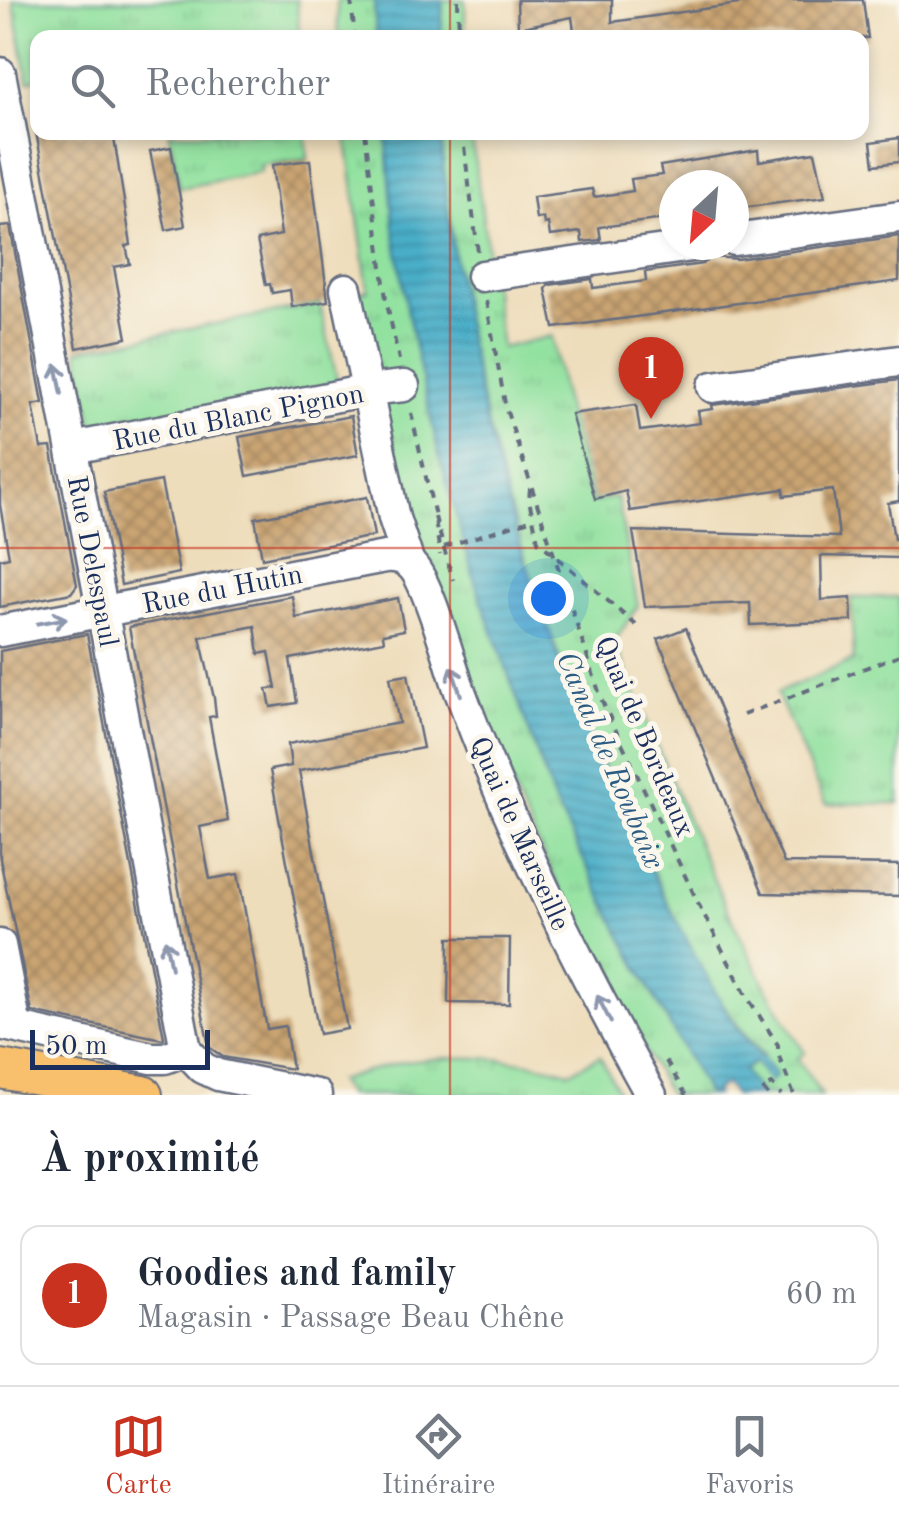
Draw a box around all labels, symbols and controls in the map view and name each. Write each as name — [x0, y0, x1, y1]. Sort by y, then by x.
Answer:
search box — [30, 30, 869, 140]
icon: search — [65, 58, 120, 113]
text: Rechercher — [145, 66, 330, 104]
north arrow — [659, 170, 749, 260]
pin: 1 — [618, 336, 684, 419]
one-way arrow — [49, 363, 68, 395]
street label: Rue du Blanc Pignon — [111, 381, 366, 457]
street label: Rue Delespaul — [61, 474, 121, 650]
street label: Rue du Hutin — [140, 562, 305, 620]
your location — [523, 573, 574, 624]
one-way arrow — [35, 611, 68, 630]
street label: Quai de Bordeaux — [588, 633, 698, 841]
water label: Canal de Roubaix — [550, 648, 669, 874]
one-way arrow — [446, 667, 464, 698]
street label: Quai de Marseille — [463, 733, 573, 935]
one-way arrow — [158, 938, 177, 971]
one-way arrow — [594, 995, 613, 1025]
scale bar — [30, 1025, 210, 1070]
text: 50 m — [45, 1033, 108, 1061]
text: À proximité — [40, 1139, 260, 1181]
text: Goodies and family — [137, 1256, 457, 1294]
text: 1 — [65, 1279, 84, 1311]
text: 60 m — [786, 1279, 857, 1311]
text: Magasin · Passage Beau Chêne — [137, 1303, 564, 1335]
tab: Carte — [105, 1409, 172, 1504]
tab: Itinéraire — [382, 1409, 495, 1504]
tab: Favoris — [705, 1409, 794, 1504]

